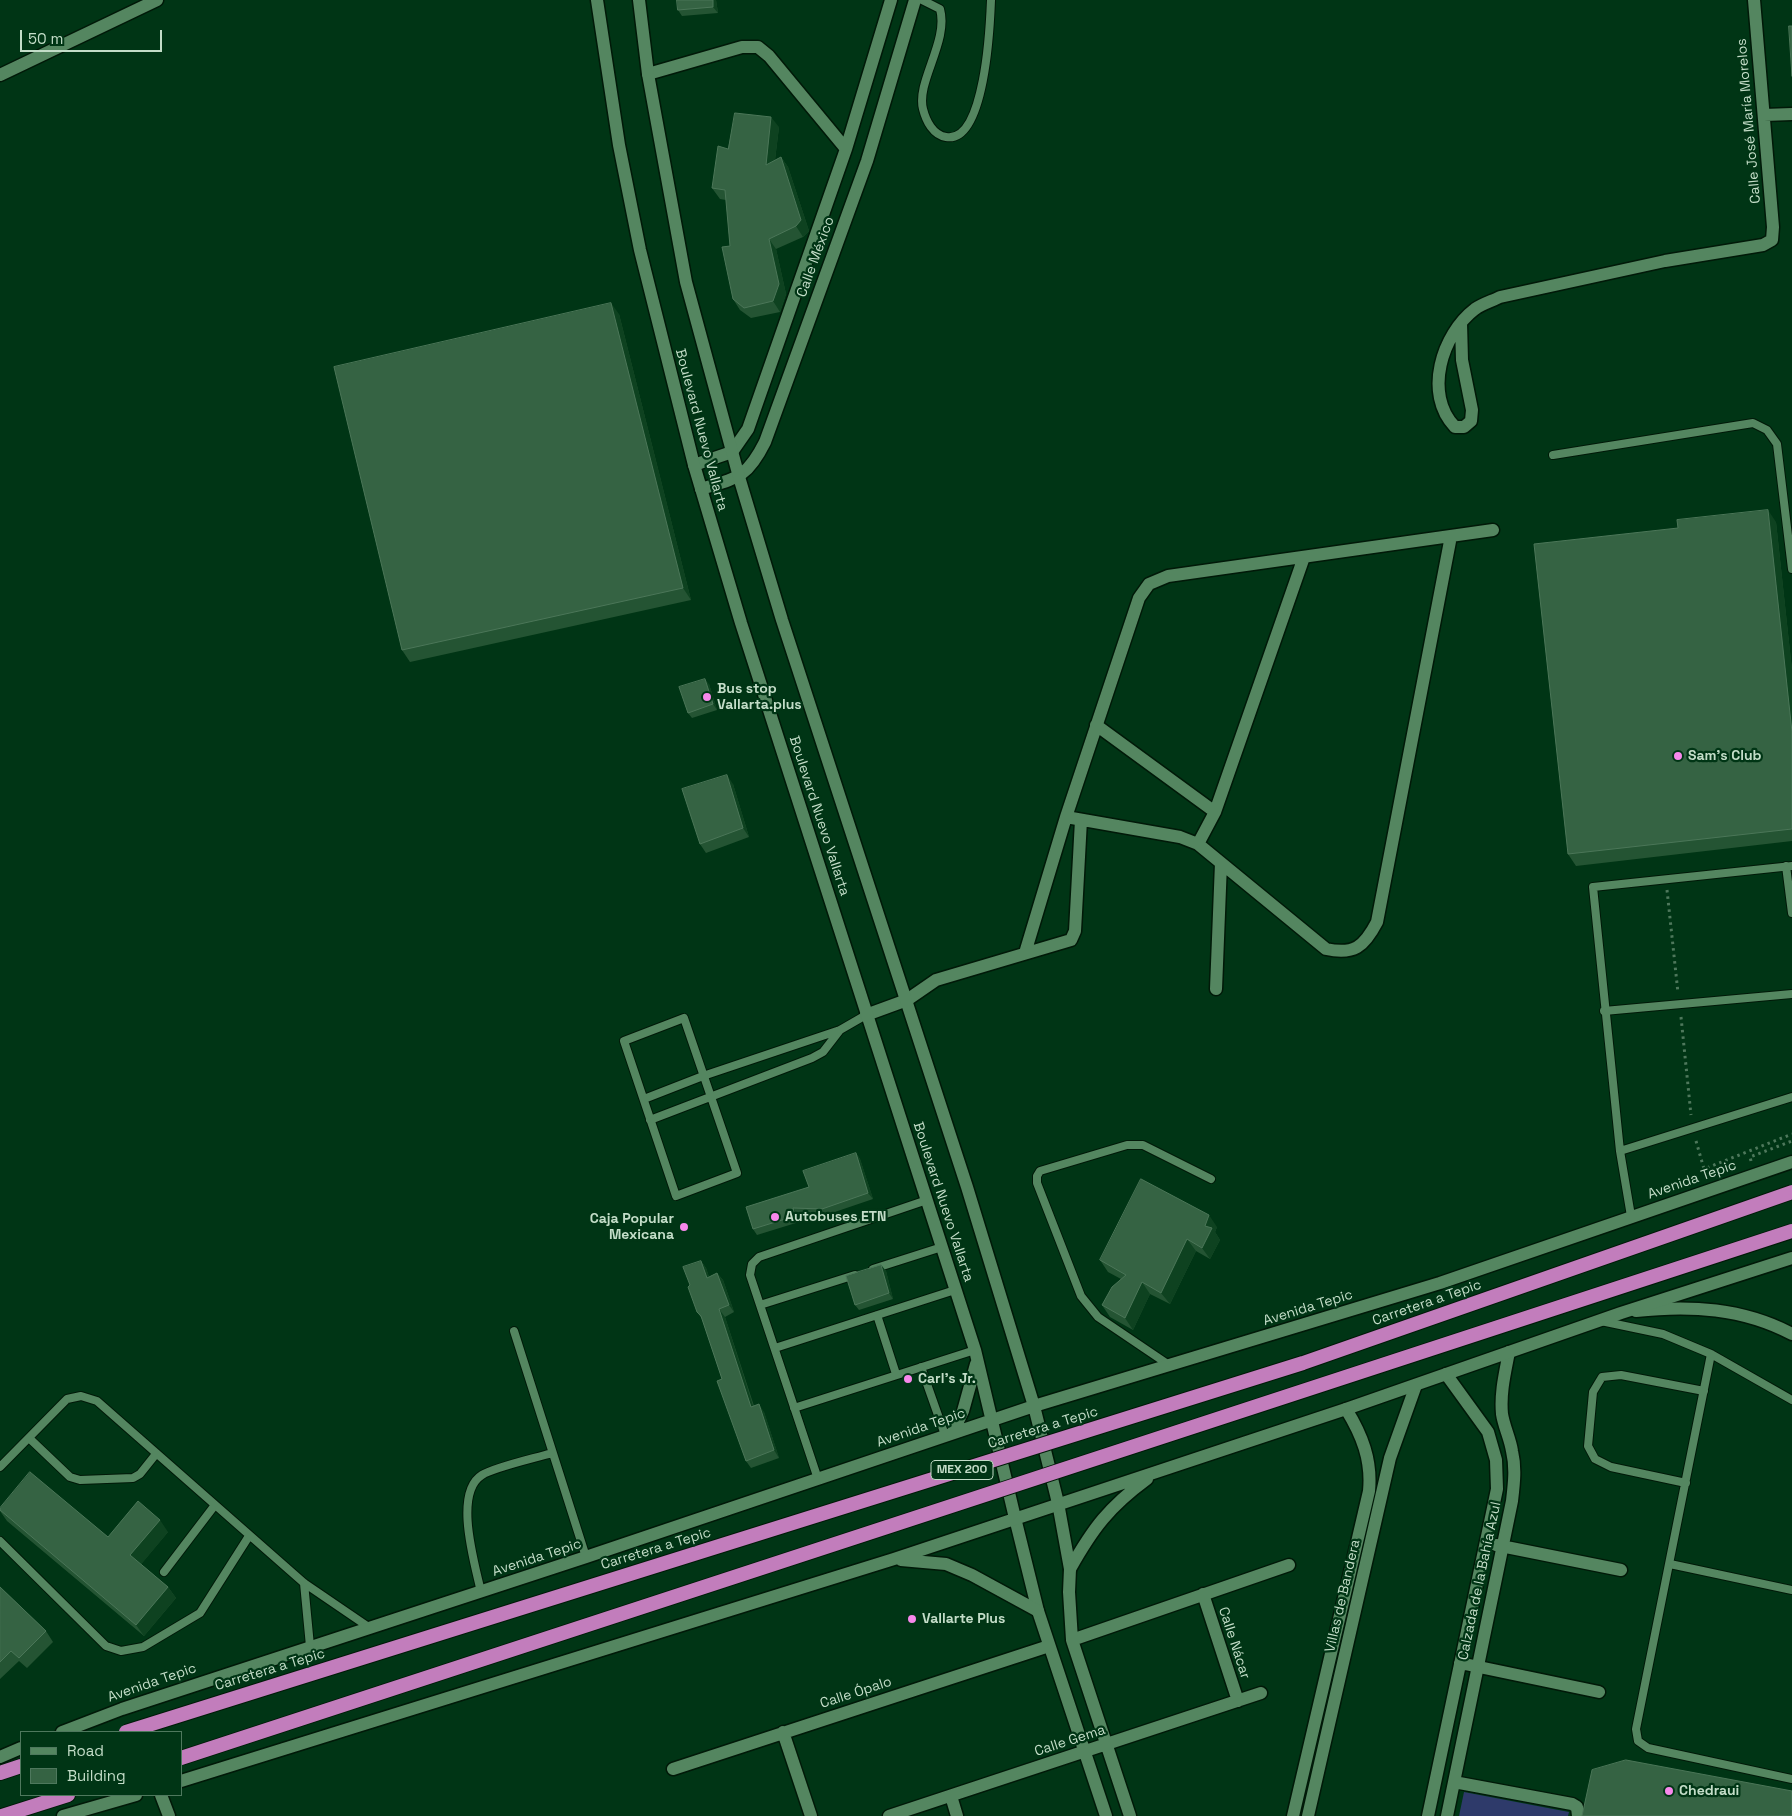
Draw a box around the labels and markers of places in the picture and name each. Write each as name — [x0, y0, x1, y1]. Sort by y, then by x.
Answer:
place label: Bus stop Vallarta.plus — [717, 681, 802, 714]
marker: Bus stop Vallarta.plus — [701, 691, 713, 703]
place label: Sam's Club — [1688, 748, 1761, 764]
marker: Sam's Club — [1672, 750, 1684, 762]
place label: Autobuses ETN — [785, 1209, 886, 1225]
place label: Caja Popular Mexicana — [590, 1211, 674, 1244]
marker: Autobuses ETN — [769, 1211, 781, 1223]
marker: Caja Popular Mexicana — [678, 1221, 690, 1233]
place label: Carl's Jr. — [918, 1371, 976, 1387]
marker: Carl's Jr. — [902, 1373, 914, 1385]
place label: Vallarte Plus — [922, 1611, 1005, 1627]
marker: Vallarte Plus — [906, 1613, 918, 1625]
place label: Chedraui — [1679, 1783, 1739, 1799]
marker: Chedraui — [1663, 1785, 1675, 1797]

